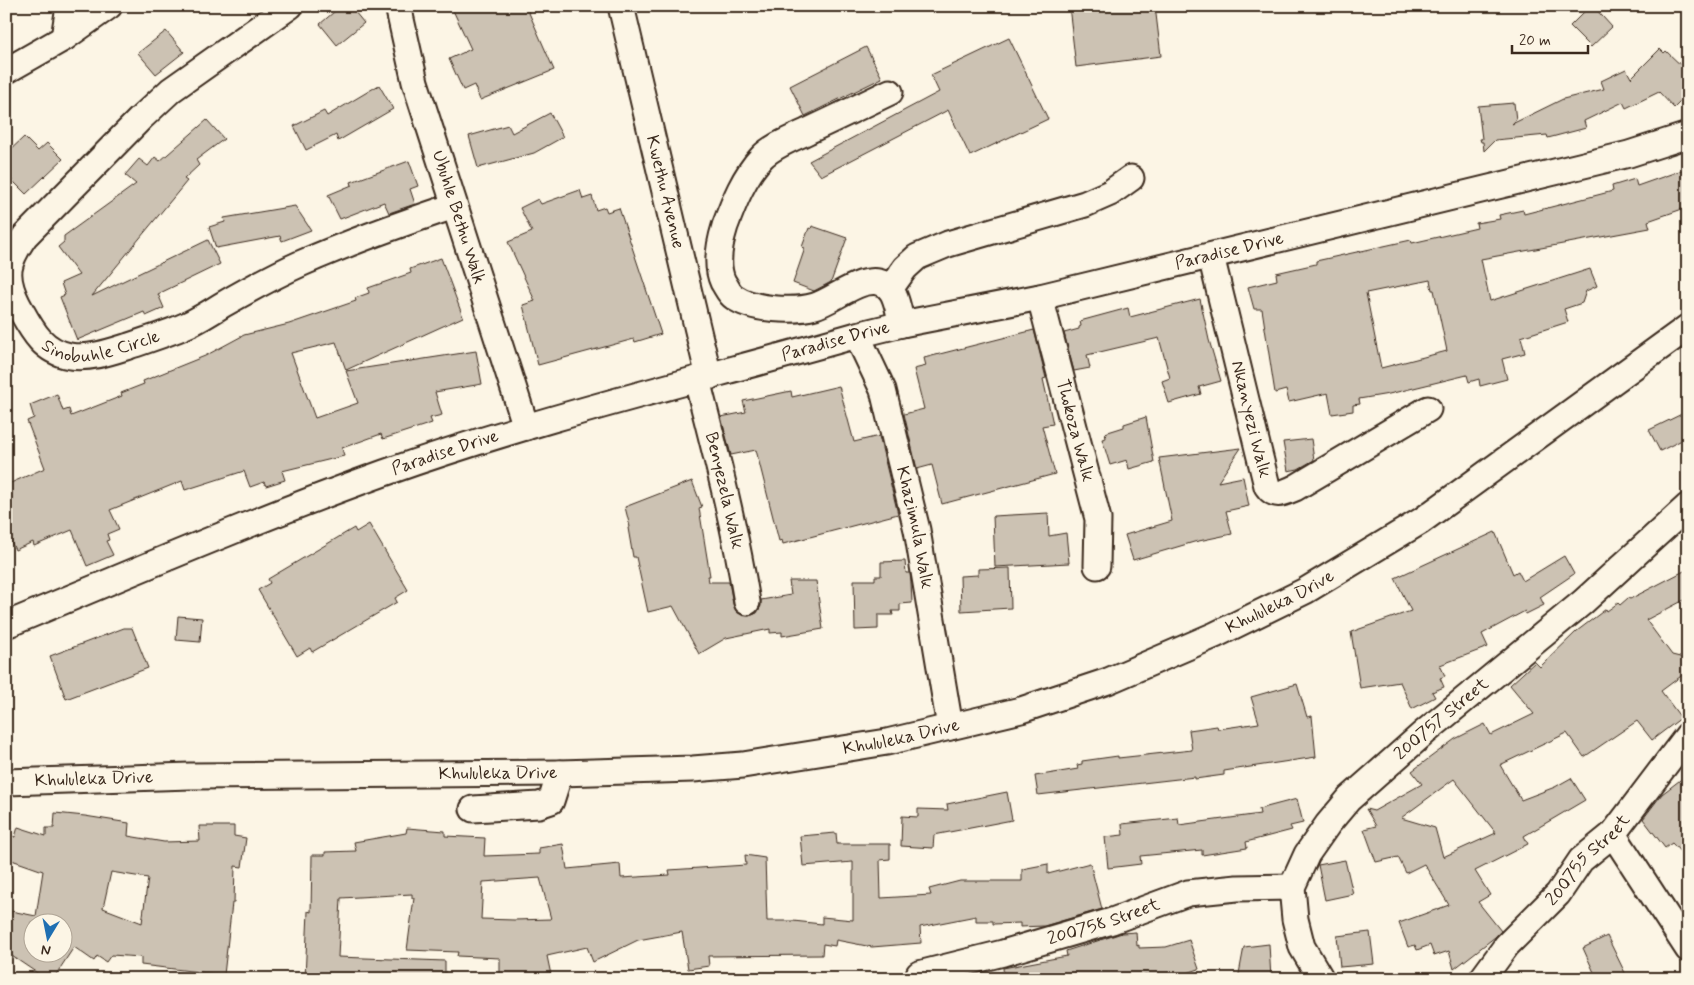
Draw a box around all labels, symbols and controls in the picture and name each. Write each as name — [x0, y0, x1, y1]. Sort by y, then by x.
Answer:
scale bar — [1512, 22, 1588, 54]
text: 20 m — [1519, 31, 1551, 51]
street label: Kwethu Avenue — [640, 133, 690, 251]
street label: Ubuhle Bethu Walk — [426, 147, 491, 287]
street label: Paradise Drive — [1172, 226, 1286, 276]
street label: Paradise Drive — [779, 315, 892, 367]
street label: Sinobuhle Circle — [36, 324, 163, 369]
street label: Nkanyezi Walk — [1225, 358, 1277, 480]
street label: Thokoza Walk — [1050, 377, 1100, 484]
street label: Paradise Drive — [389, 424, 502, 481]
street label: Benyezela Walk — [699, 430, 749, 551]
street label: Khazimula Walk — [890, 464, 939, 591]
street label: Khululeka Drive — [1222, 564, 1339, 640]
street label: 200757 Street — [1389, 672, 1494, 766]
street label: Khululeka Drive — [841, 713, 962, 761]
street label: Khululeka Drive — [438, 761, 557, 786]
street label: Khululeka Drive — [34, 765, 154, 793]
street label: 200755 Street — [1540, 809, 1636, 912]
street label: 200758 Street — [1045, 892, 1164, 951]
north arrow — [22, 912, 72, 962]
text: N — [40, 940, 52, 959]

